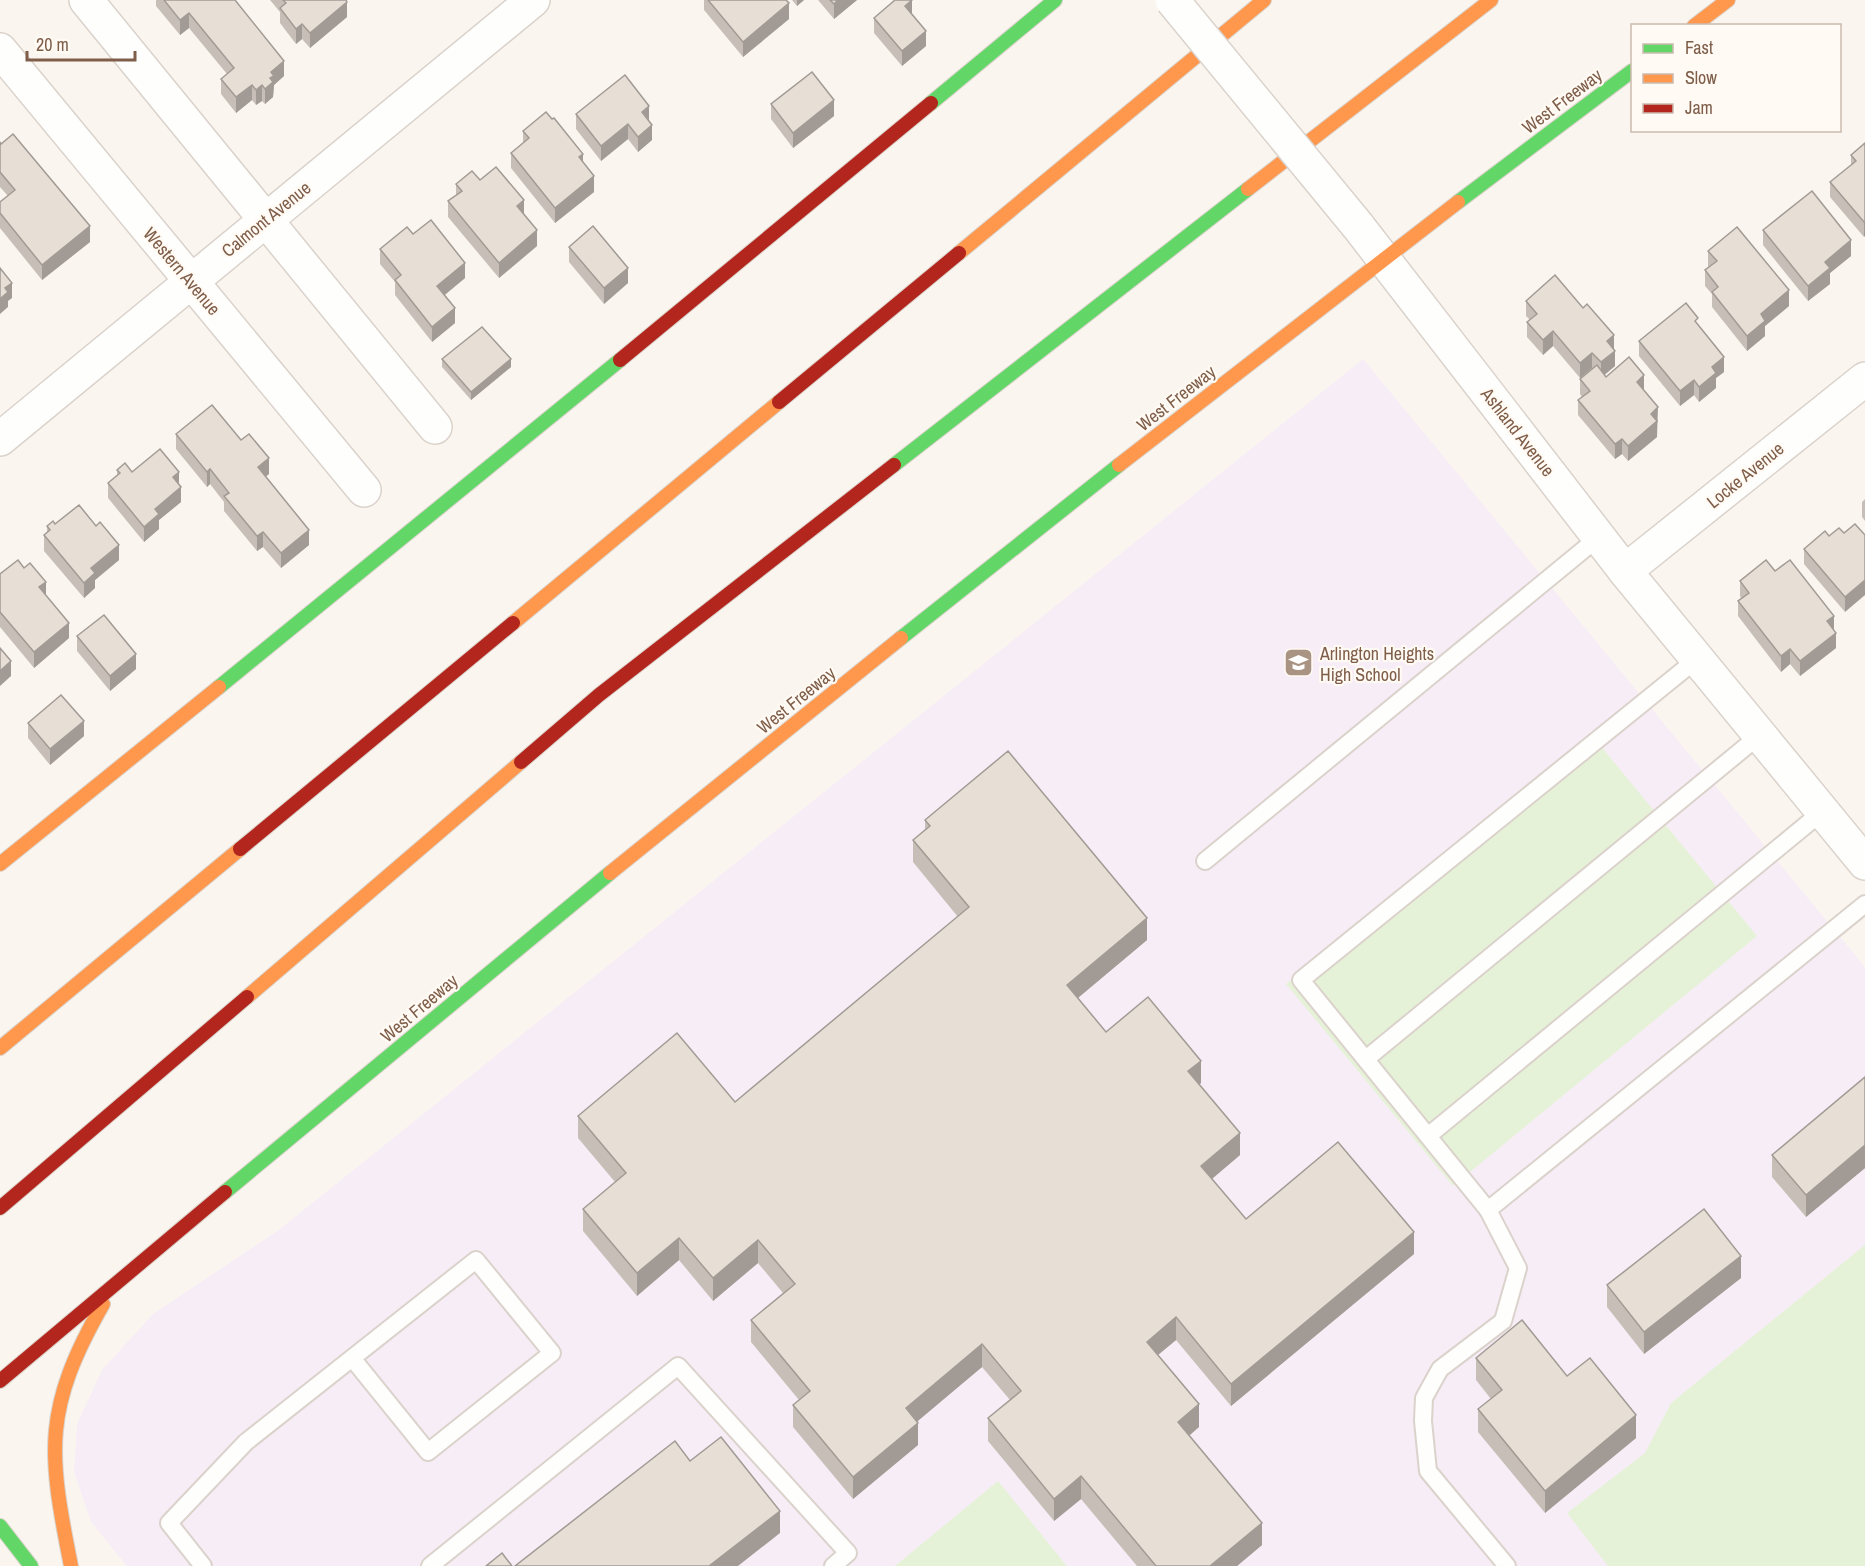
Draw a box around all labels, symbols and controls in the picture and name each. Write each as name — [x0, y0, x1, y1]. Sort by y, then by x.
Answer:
scale bar — [27, 24, 135, 62]
legend — [1631, 24, 1841, 132]
text: 20 m — [36, 32, 69, 57]
text: Fast — [1685, 35, 1713, 60]
street label: West Freeway — [1517, 62, 1608, 139]
text: Slow — [1685, 65, 1717, 90]
text: Jam — [1685, 95, 1713, 120]
street label: Calmont Avenue — [216, 175, 316, 263]
street label: Western Avenue — [138, 222, 226, 320]
street label: West Freeway — [1131, 359, 1221, 437]
street label: Ashland Avenue — [1475, 382, 1561, 482]
street label: Locke Avenue — [1701, 436, 1789, 514]
place label: Arlington Heights High School — [1319, 641, 1434, 687]
school or university icon: Arlington Heights High School — [1283, 647, 1315, 679]
street label: West Freeway — [752, 660, 841, 739]
street label: West Freeway — [375, 968, 464, 1048]

